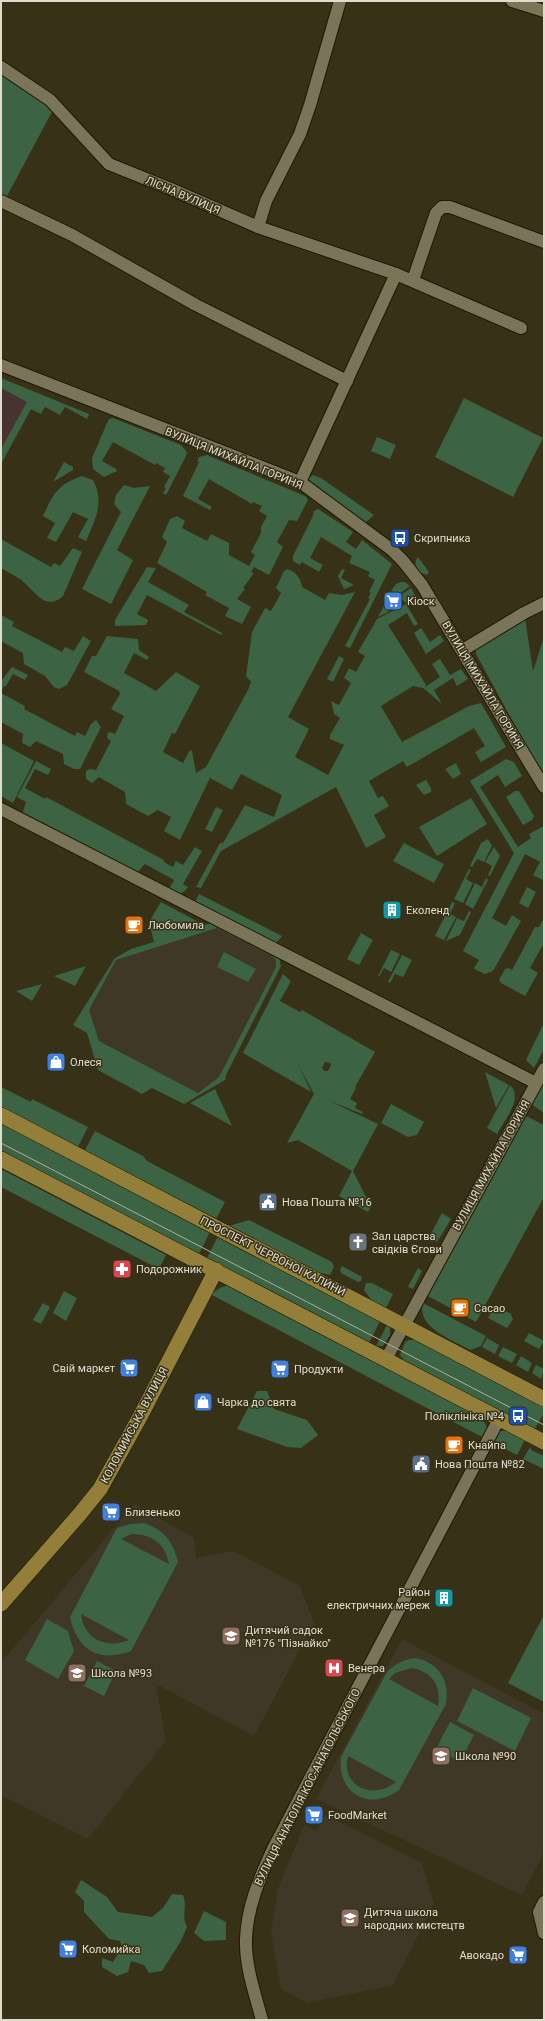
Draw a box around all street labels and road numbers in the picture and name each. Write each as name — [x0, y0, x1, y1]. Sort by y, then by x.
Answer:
street label: ЛІСНА ВУЛИЦЯ — [143, 174, 222, 217]
street label: ВУЛИЦЯ МИХАЙЛА ГОРИНЯ — [163, 425, 304, 492]
street label: ВУЛИЦЯ МИХАЙЛА ГОРИНЯ — [439, 619, 526, 752]
street label: ВУЛИЦЯ МИХАЙЛА ГОРИНЯ — [450, 1098, 533, 1233]
street label: ПРОСПЕКТ ЧЕРВОНОЇ КАЛИНИ — [198, 1214, 348, 1299]
street label: КОЛОМИЙСЬКА ВУЛИЦЯ — [98, 1365, 171, 1486]
street label: ВУЛИЦЯ АНАТОЛІЯ КОС-АНАТОЛЬСЬКОГО — [252, 1687, 363, 1888]

